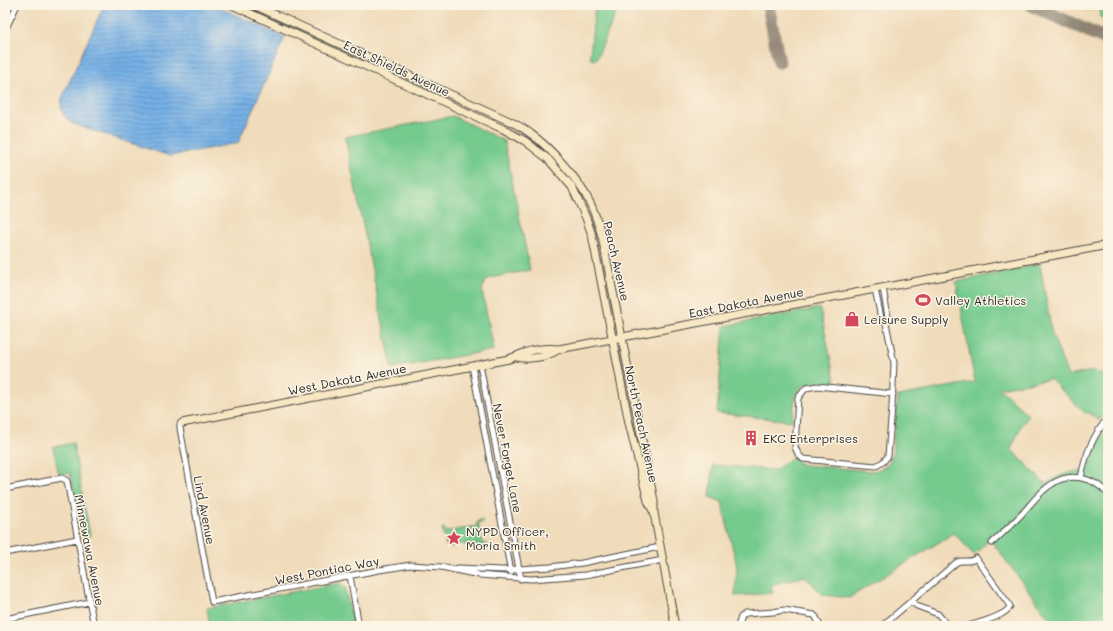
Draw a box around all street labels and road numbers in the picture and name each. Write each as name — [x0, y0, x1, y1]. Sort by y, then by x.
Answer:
street label: East Shields Avenue — [341, 36, 453, 100]
street label: Peach Avenue — [600, 220, 634, 302]
street label: East Dakota Avenue — [687, 283, 805, 321]
street label: West Dakota Avenue — [286, 360, 408, 398]
street label: North Peach Avenue — [622, 364, 662, 484]
street label: Never Forget Lane — [490, 402, 526, 514]
street label: Lind Avenue — [191, 474, 219, 546]
street label: Minnewawa Avenue — [71, 493, 109, 607]
street label: West Pontiac Way — [274, 552, 380, 588]

